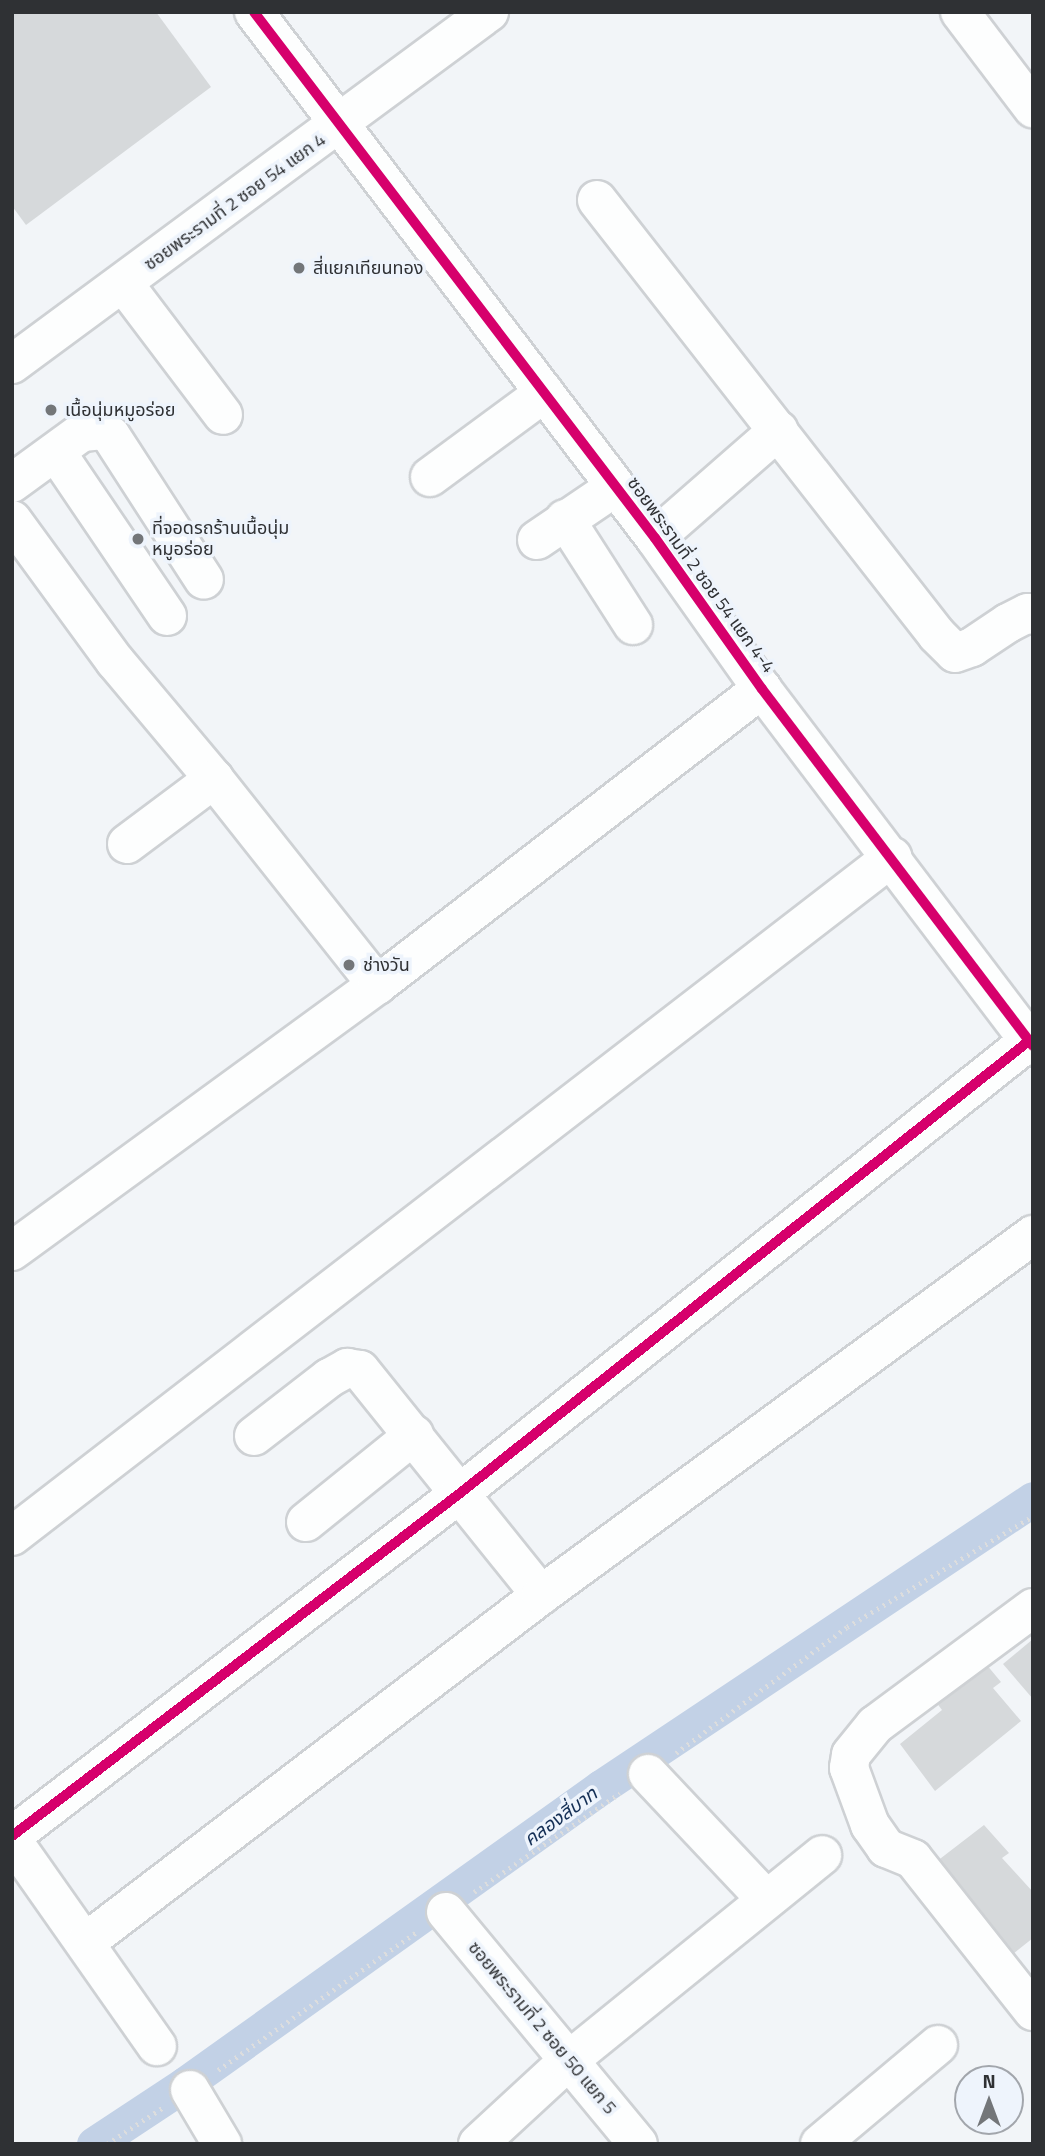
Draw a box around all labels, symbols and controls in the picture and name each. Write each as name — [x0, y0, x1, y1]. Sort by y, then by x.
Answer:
street label: ซอยพระรามที่ 2 ซอย 54 แยก 4 — [140, 129, 330, 275]
place label: สี่แยกเทียนทอง — [313, 257, 423, 279]
marker: สี่แยกเทียนทอง — [291, 260, 307, 276]
place label: เนื้อนุ่มหมูอร่อย — [65, 399, 175, 421]
marker: เนื้อนุ่มหมูอร่อย — [43, 402, 59, 418]
street label: ซอยพระรามที่ 2 ซอย 54 แยก 4-4 — [623, 473, 779, 677]
place label: ที่จอดรถร้านเนื้อนุ่ม หมูอร่อย — [152, 518, 289, 560]
marker: ที่จอดรถร้านเนื้อนุ่ม หมูอร่อย — [130, 531, 146, 547]
place label: ช่างวัน — [363, 954, 410, 976]
marker: ช่างวัน — [341, 957, 357, 973]
water label: คลองสี่บาท — [519, 1782, 601, 1850]
street label: ซอยพระรามที่ 2 ซอย 50 แยก 5 — [463, 1937, 621, 2119]
north arrow — [954, 2065, 1024, 2135]
text: N — [982, 2066, 996, 2095]

